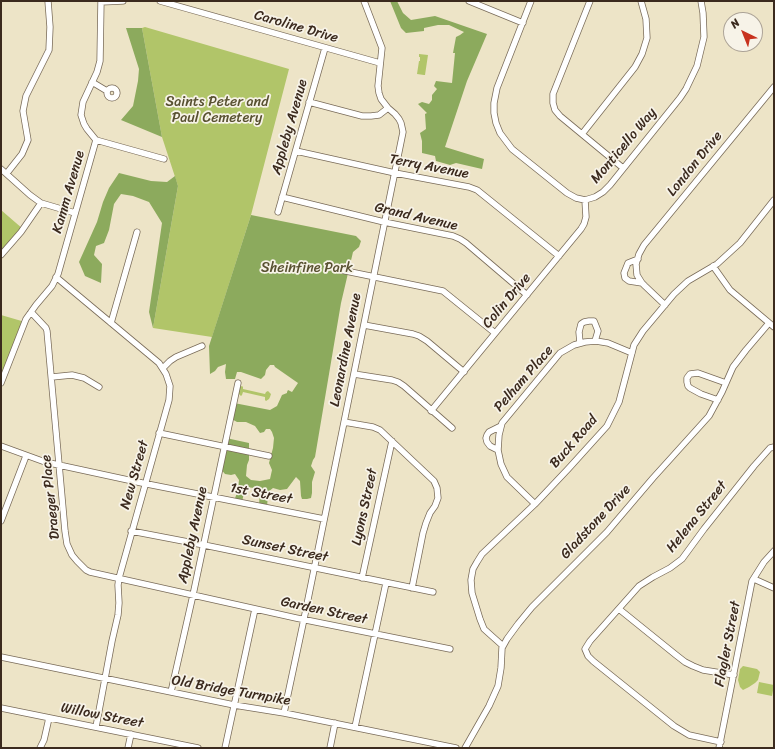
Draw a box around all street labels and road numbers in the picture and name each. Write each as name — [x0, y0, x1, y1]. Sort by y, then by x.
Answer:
street label: Caroline Drive — [252, 7, 340, 47]
street label: Appleby Avenue — [268, 77, 312, 177]
street label: Monticello Way — [587, 105, 661, 187]
street label: London Drive — [664, 128, 726, 200]
street label: Kamm Avenue — [49, 149, 89, 235]
street label: Terry Avenue — [388, 151, 470, 183]
street label: Grand Avenue — [373, 199, 459, 235]
street label: Colin Drive — [479, 270, 535, 332]
street label: Leonardine Avenue — [327, 292, 365, 408]
street label: Pelham Place — [491, 342, 557, 416]
street label: Buck Road — [547, 412, 601, 472]
street label: New Street — [117, 439, 153, 511]
street label: Draeger Place — [38, 454, 64, 540]
street label: Lyons Street — [349, 467, 381, 547]
street label: Helena Street — [663, 478, 731, 556]
street label: 1st Street — [229, 480, 293, 508]
street label: Gladstone Drive — [557, 481, 635, 563]
street label: Appleby Avenue — [175, 485, 211, 585]
street label: Sunset Street — [240, 532, 330, 566]
street label: Garden Street — [279, 594, 369, 628]
street label: Flagler Street — [711, 600, 745, 688]
street label: Old Bridge Turnpike — [170, 672, 292, 710]
street label: Willow Street — [59, 700, 145, 732]

